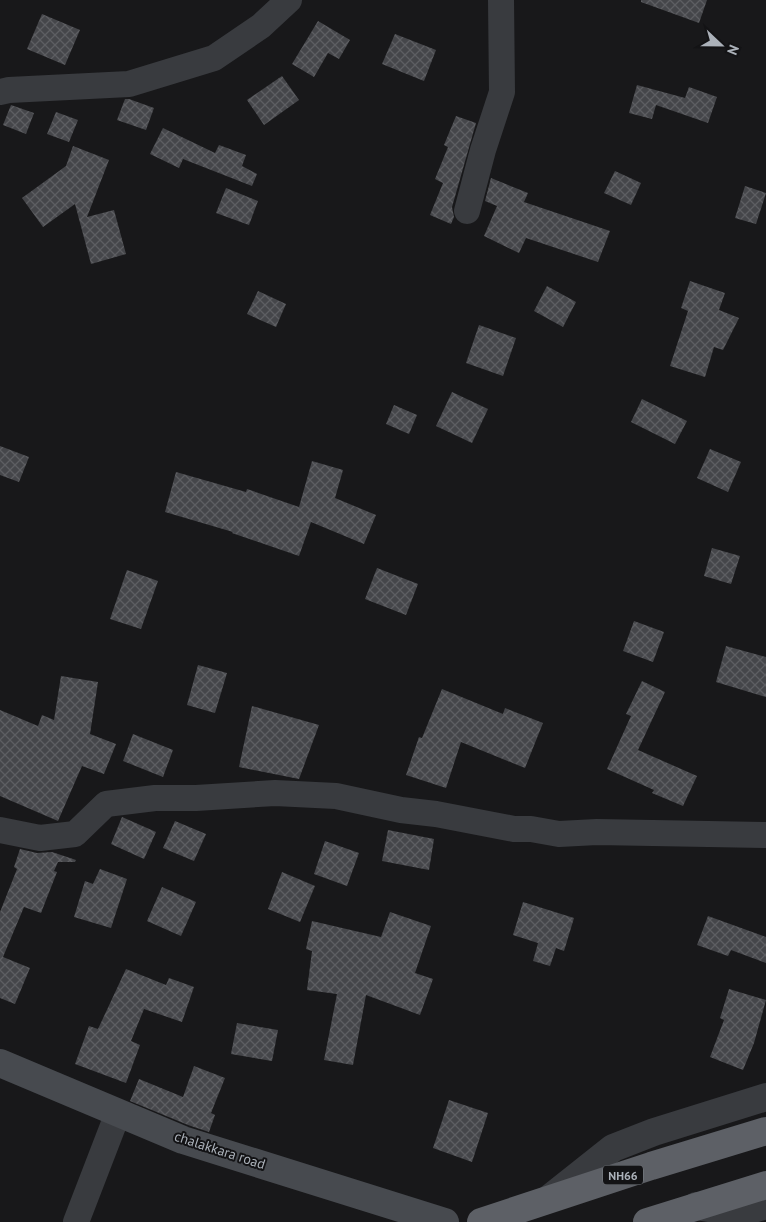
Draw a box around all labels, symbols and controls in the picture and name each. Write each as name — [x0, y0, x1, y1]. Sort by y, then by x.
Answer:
north arrow — [696, 20, 746, 70]
text: N — [723, 42, 743, 58]
street label: chalakkara road — [172, 1127, 268, 1173]
road number: NH66 — [603, 1166, 643, 1184]

